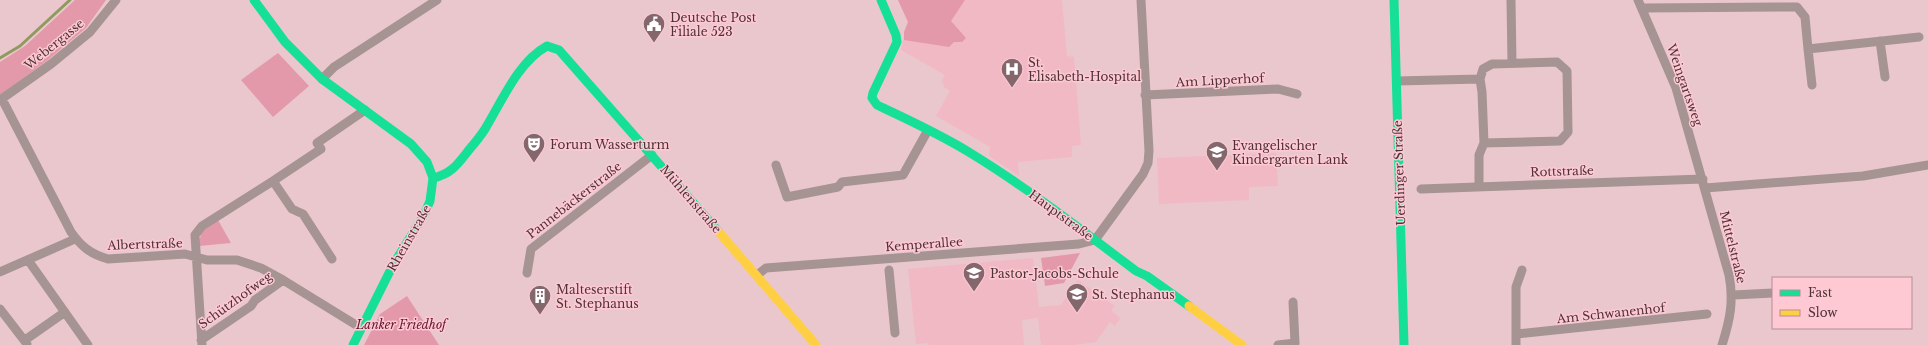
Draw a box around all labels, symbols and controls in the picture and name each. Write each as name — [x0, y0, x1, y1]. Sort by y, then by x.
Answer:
place label: Deutsche Post Filiale 523 — [670, 10, 757, 39]
public building icon: Deutsche Post Filiale 523 — [641, 11, 667, 44]
street label: Webergasse — [20, 15, 87, 73]
street label: Weingartsweg — [1664, 41, 1706, 129]
place label: St. Elisabeth-Hospital — [1028, 55, 1141, 84]
hospital icon: St. Elisabeth-Hospital — [999, 56, 1025, 89]
street label: Am Lipperhof — [1174, 70, 1267, 90]
street label: Uerdinger Straße — [1390, 120, 1408, 226]
theatre icon: Forum Wasserturm — [521, 131, 547, 164]
place label: Forum Wasserturm — [550, 137, 670, 152]
place label: Evangelischer Kindergarten Lank — [1232, 138, 1349, 167]
school or university icon: Evangelischer Kindergarten Lank — [1204, 139, 1230, 172]
street label: Pannebäckerstraße — [524, 158, 624, 242]
street label: Mühlenstraße — [657, 162, 725, 236]
street label: Rottstraße — [1530, 162, 1594, 180]
street label: Hauptstraße — [1026, 187, 1096, 243]
street label: Rheinstraße — [384, 202, 434, 274]
street label: Mittelstraße — [1717, 209, 1749, 285]
street label: Kemperallee — [885, 234, 963, 254]
street label: Albertstraße — [106, 235, 183, 253]
school or university icon: Pastor-Jacobs-Schule — [961, 260, 987, 293]
place label: Pastor-Jacobs-Schule — [990, 266, 1119, 281]
street label: Schützhofweg — [195, 268, 275, 332]
legend — [1772, 277, 1912, 329]
school or university icon: St. Stephanus — [1064, 281, 1090, 314]
place label: Malteserstift St. Stephanus — [556, 282, 639, 311]
building icon: Malteserstift St. Stephanus — [527, 283, 553, 316]
text: Fast — [1808, 285, 1833, 300]
place label: St. Stephanus — [1092, 287, 1175, 302]
street label: Am Schwanenhof — [1555, 300, 1668, 326]
text: Slow — [1808, 305, 1838, 320]
park label: Lanker Friedhof — [355, 317, 449, 332]

